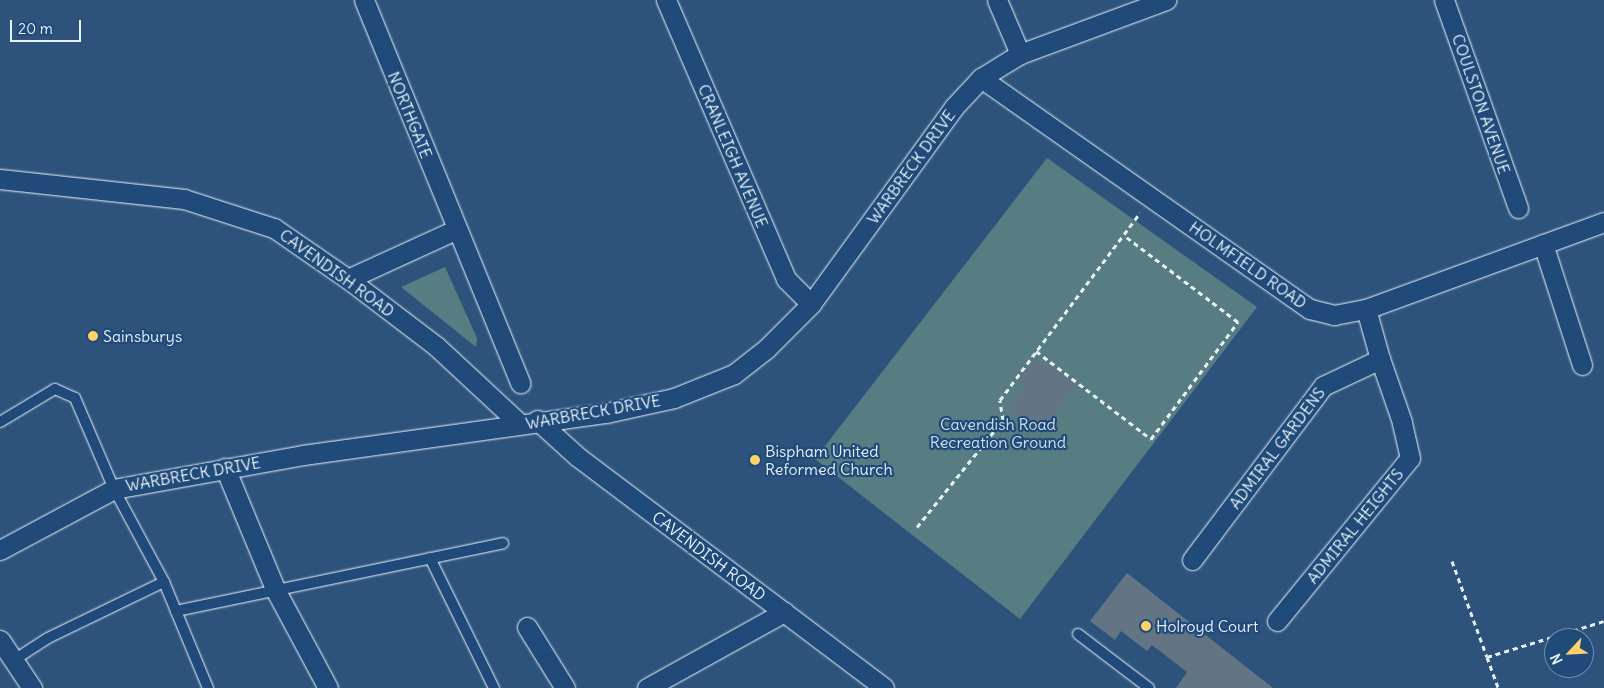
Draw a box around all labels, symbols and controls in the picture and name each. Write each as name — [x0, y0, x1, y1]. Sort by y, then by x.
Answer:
scale bar — [12, 10, 84, 42]
text: 20 m — [18, 19, 53, 38]
street label: COULSTON AVENUE — [1448, 31, 1514, 177]
street label: NORTHGATE — [384, 69, 436, 161]
street label: CRANLEIGH AVENUE — [694, 81, 772, 231]
street label: WARBRECK DRIVE — [863, 106, 959, 228]
street label: HOLMFIELD ROAD — [1186, 217, 1310, 313]
street label: CAVENDISH ROAD — [276, 225, 398, 321]
place label: Sainsburys — [103, 326, 182, 346]
marker: Sainsburys — [87, 330, 99, 342]
street label: ADMIRAL GARDENS — [1225, 383, 1329, 513]
street label: WARBRECK DRIVE — [524, 391, 662, 433]
park label: Cavendish Road Recreation Ground — [930, 414, 1066, 452]
place label: Bispham United Reformed Church — [765, 441, 893, 479]
street label: WARBRECK DRIVE — [124, 453, 262, 495]
marker: Bispham United Reformed Church — [749, 454, 761, 466]
street label: ADMIRAL HEIGHTS — [1303, 465, 1407, 587]
street label: CAVENDISH ROAD — [648, 507, 770, 605]
place label: Holroyd Court — [1156, 616, 1258, 636]
marker: Holroyd Court — [1140, 620, 1152, 632]
north arrow — [1544, 628, 1594, 678]
text: N — [1546, 651, 1567, 667]

